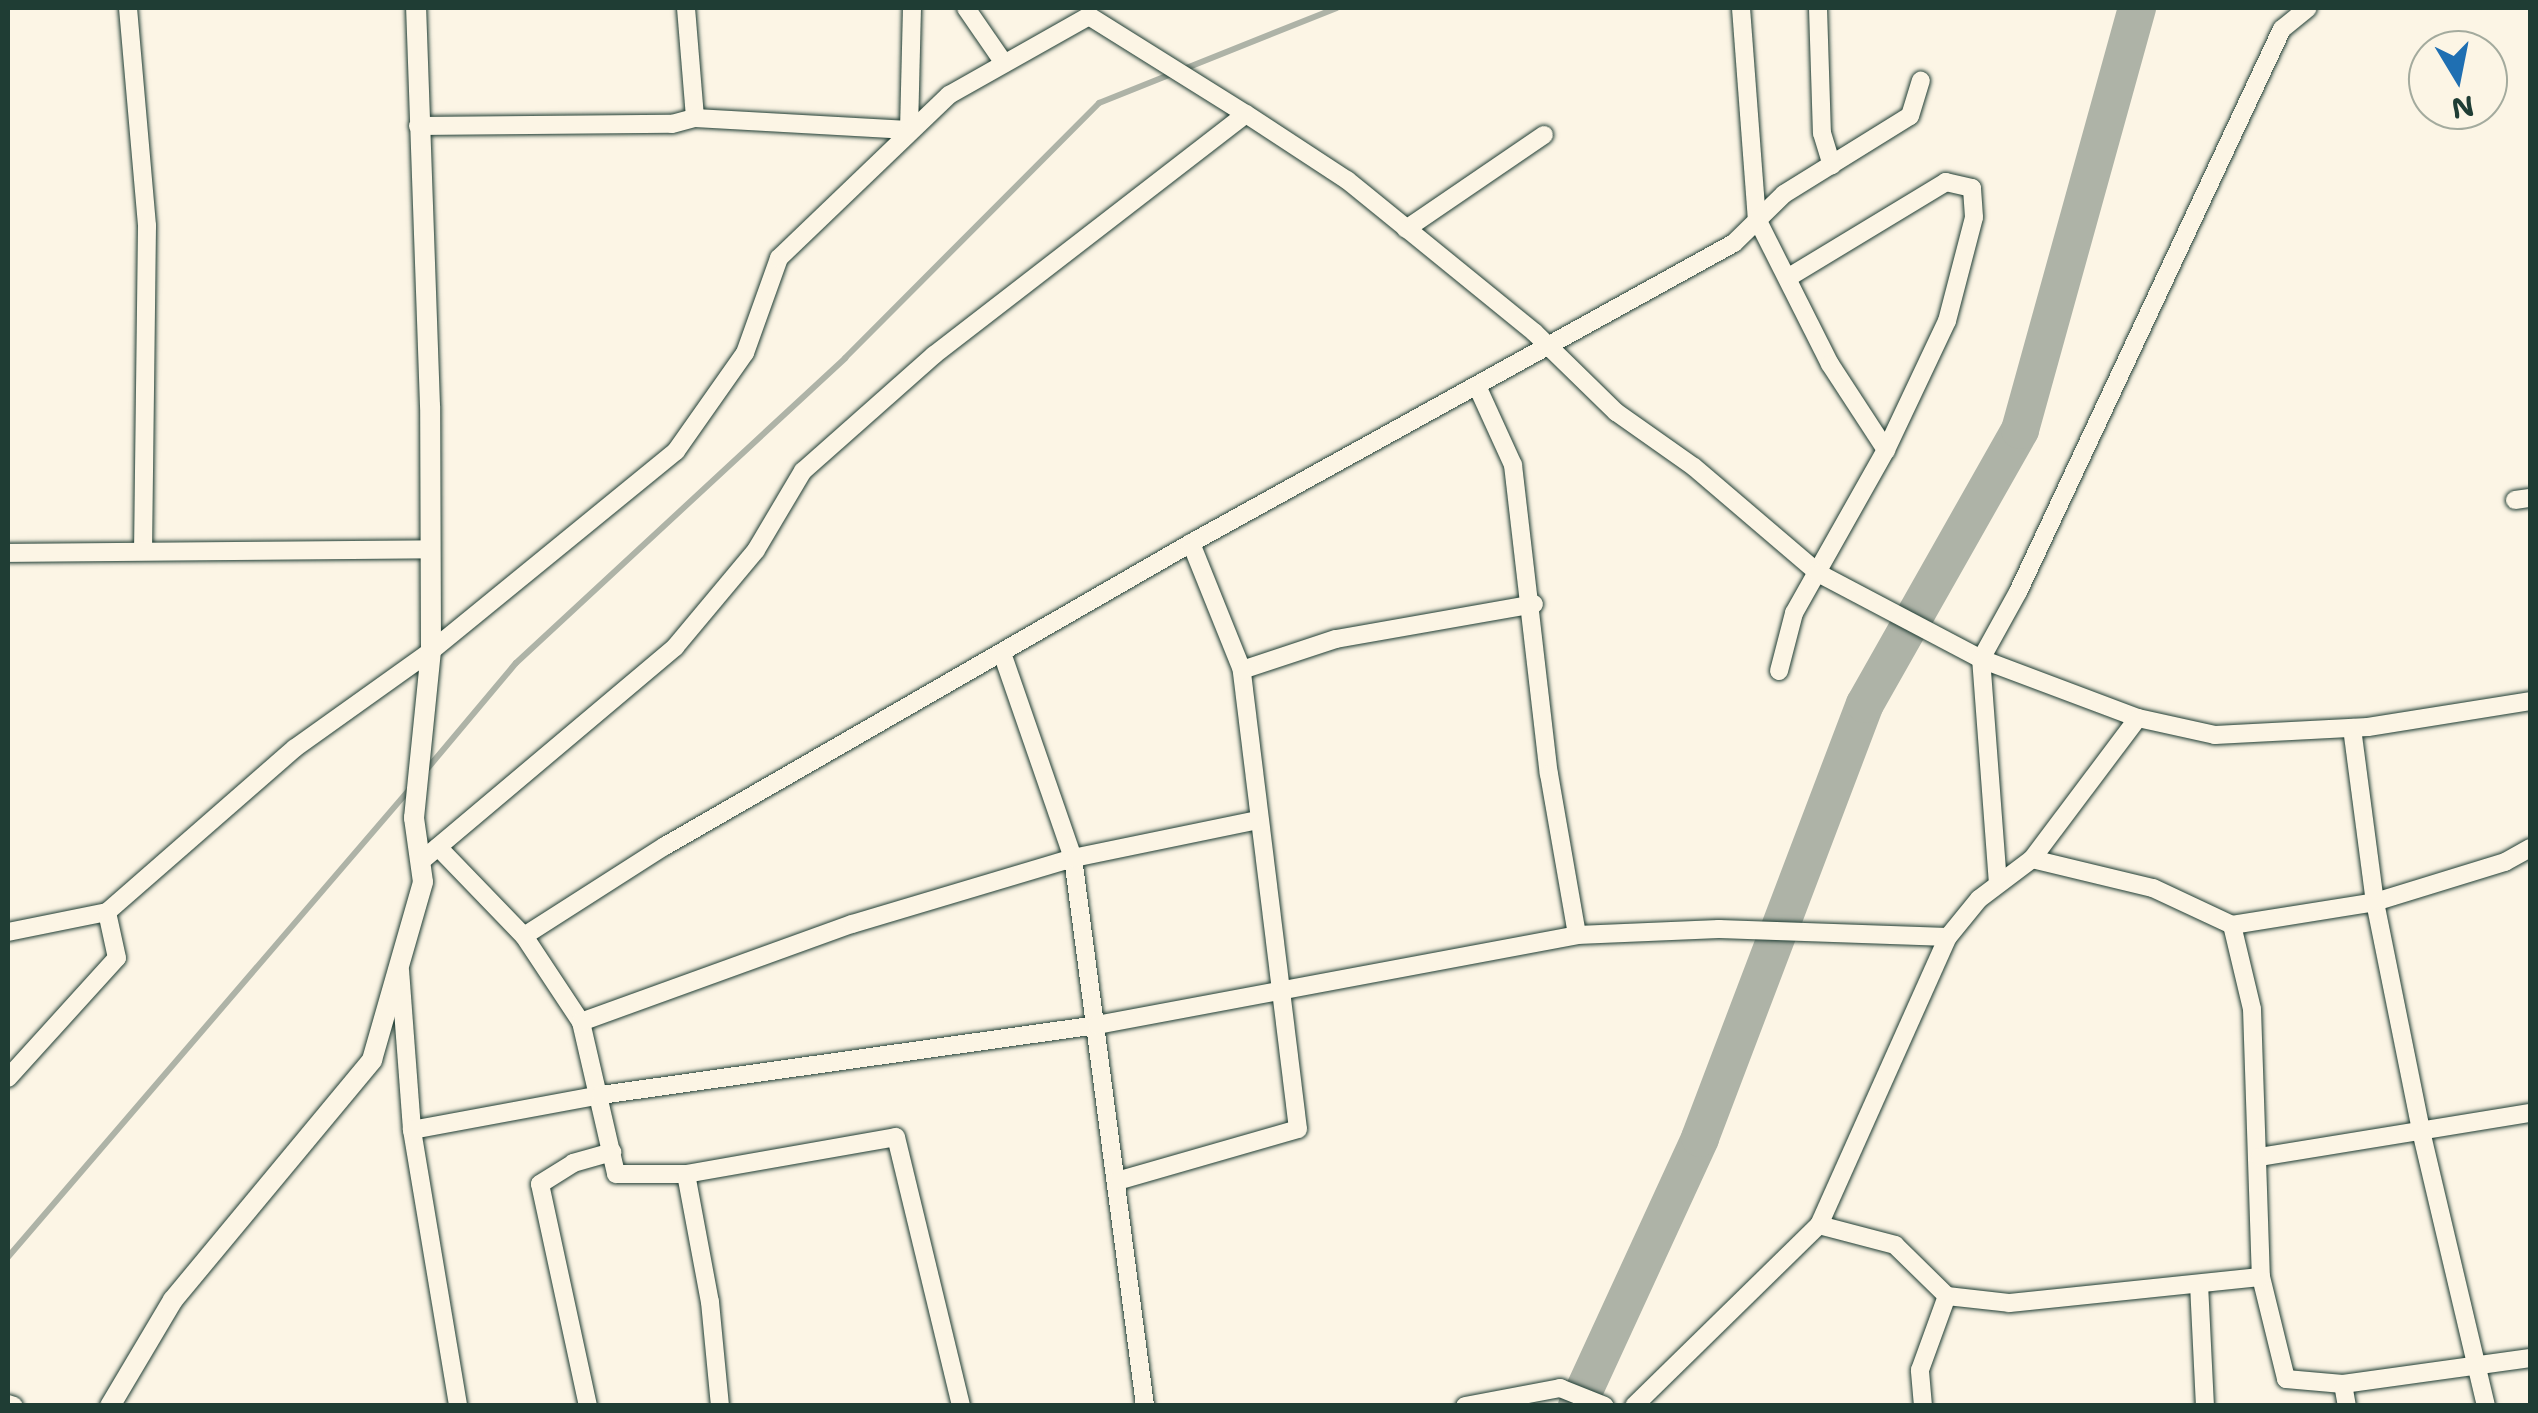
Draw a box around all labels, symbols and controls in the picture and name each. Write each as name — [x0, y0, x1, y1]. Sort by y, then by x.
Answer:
north arrow — [2408, 30, 2508, 130]
text: N — [2449, 87, 2477, 128]

